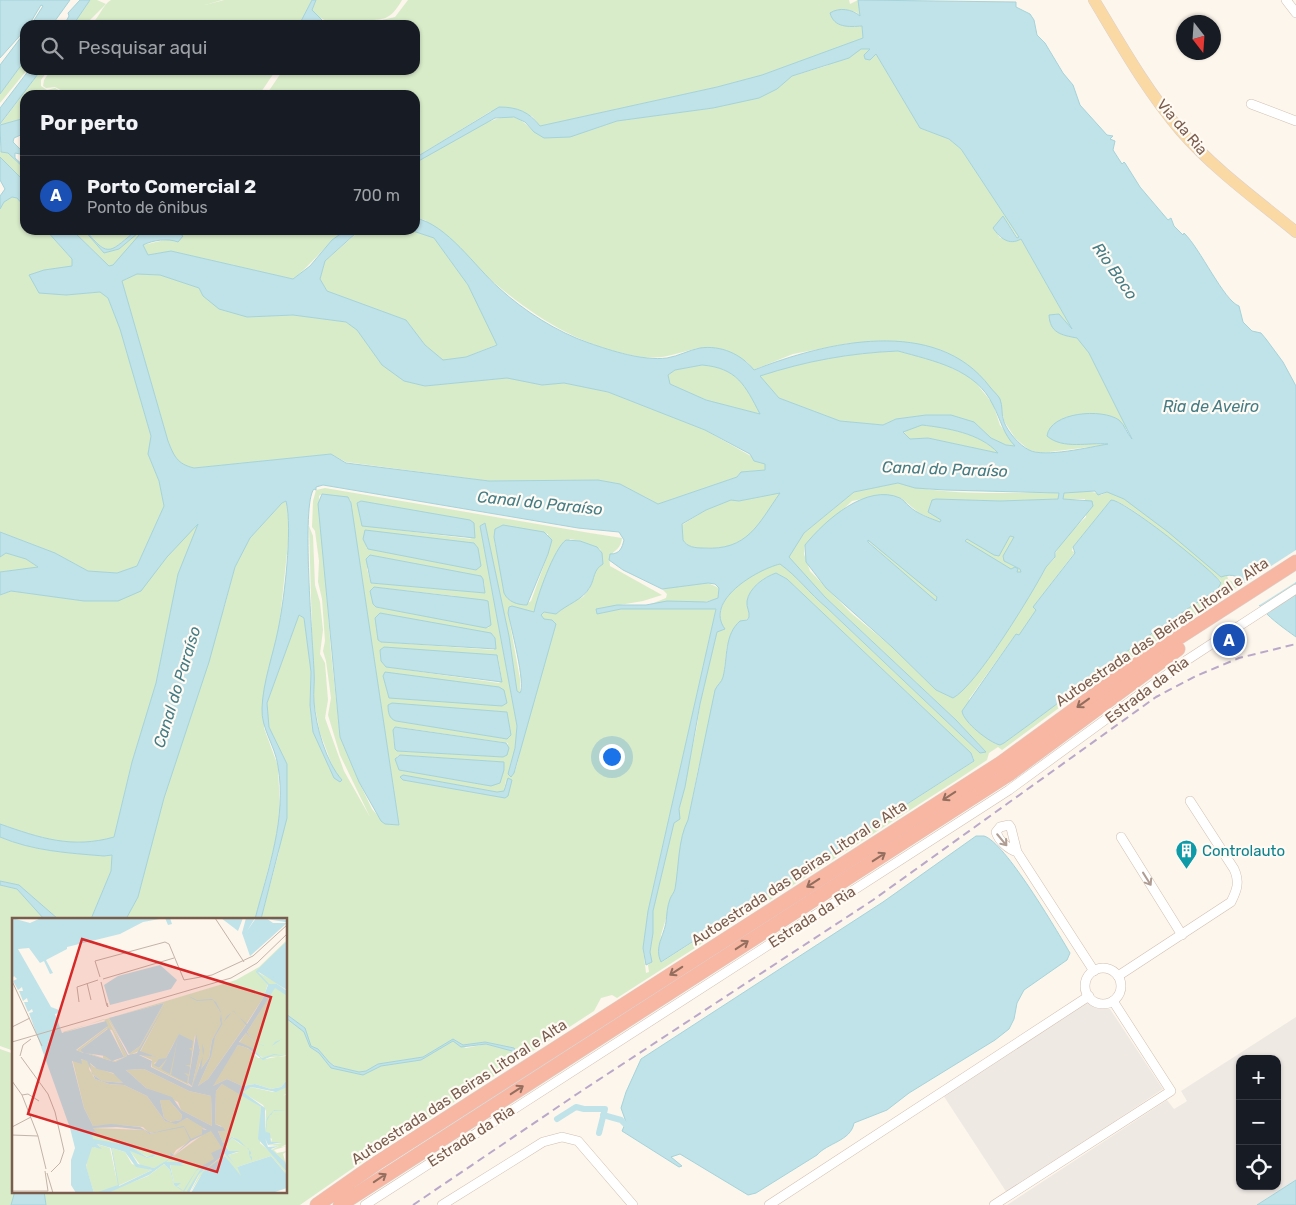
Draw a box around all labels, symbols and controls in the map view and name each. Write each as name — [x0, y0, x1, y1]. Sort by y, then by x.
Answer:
north arrow — [1176, 15, 1221, 60]
search box — [20, 20, 420, 75]
icon: search — [38, 34, 66, 62]
text: Pesquisar aqui — [78, 36, 207, 59]
street label: Via da Ria — [1153, 95, 1211, 159]
text: Por perto — [40, 110, 138, 135]
text: Porto Comercial 2 — [87, 175, 256, 198]
text: A — [50, 186, 62, 205]
text: 700 m — [353, 186, 400, 205]
text: Ponto de ônibus — [87, 198, 208, 217]
water label: Rio Boco — [1088, 239, 1142, 303]
water label: Ria de Aveiro — [1163, 397, 1259, 416]
water label: Canal do Paraíso — [882, 457, 1008, 481]
water label: Canal do Paraíso — [476, 487, 604, 519]
street label: Autoestrada das Beiras Litoral e Alta — [1052, 554, 1272, 710]
pin: A — [1213, 621, 1245, 659]
water label: Canal do Paraíso — [149, 624, 205, 750]
street label: Estrada da Ria — [1102, 653, 1192, 727]
one-way arrow — [1077, 698, 1090, 709]
your location — [599, 744, 625, 770]
one-way arrow — [943, 791, 957, 801]
street label: Autoestrada das Beiras Litoral e Alta — [688, 797, 910, 949]
one-way arrow — [997, 834, 1008, 847]
building icon: Controlauto — [1174, 839, 1198, 870]
place label: Controlauto — [1202, 842, 1285, 860]
one-way arrow — [872, 852, 886, 863]
one-way arrow — [1142, 872, 1152, 886]
one-way arrow — [806, 879, 820, 889]
street label: Estrada da Ria — [765, 882, 859, 952]
inset map — [12, 918, 288, 1192]
one-way arrow — [735, 940, 749, 950]
one-way arrow — [669, 966, 683, 977]
street label: Autoestrada das Beiras Litoral e Alta — [348, 1016, 570, 1168]
map controls — [1236, 1055, 1281, 1190]
button: + — [1236, 1055, 1281, 1100]
one-way arrow — [510, 1084, 524, 1095]
button: − — [1236, 1100, 1281, 1145]
street label: Estrada da Ria — [424, 1101, 518, 1171]
button: locate — [1236, 1145, 1281, 1190]
one-way arrow — [373, 1172, 387, 1182]

